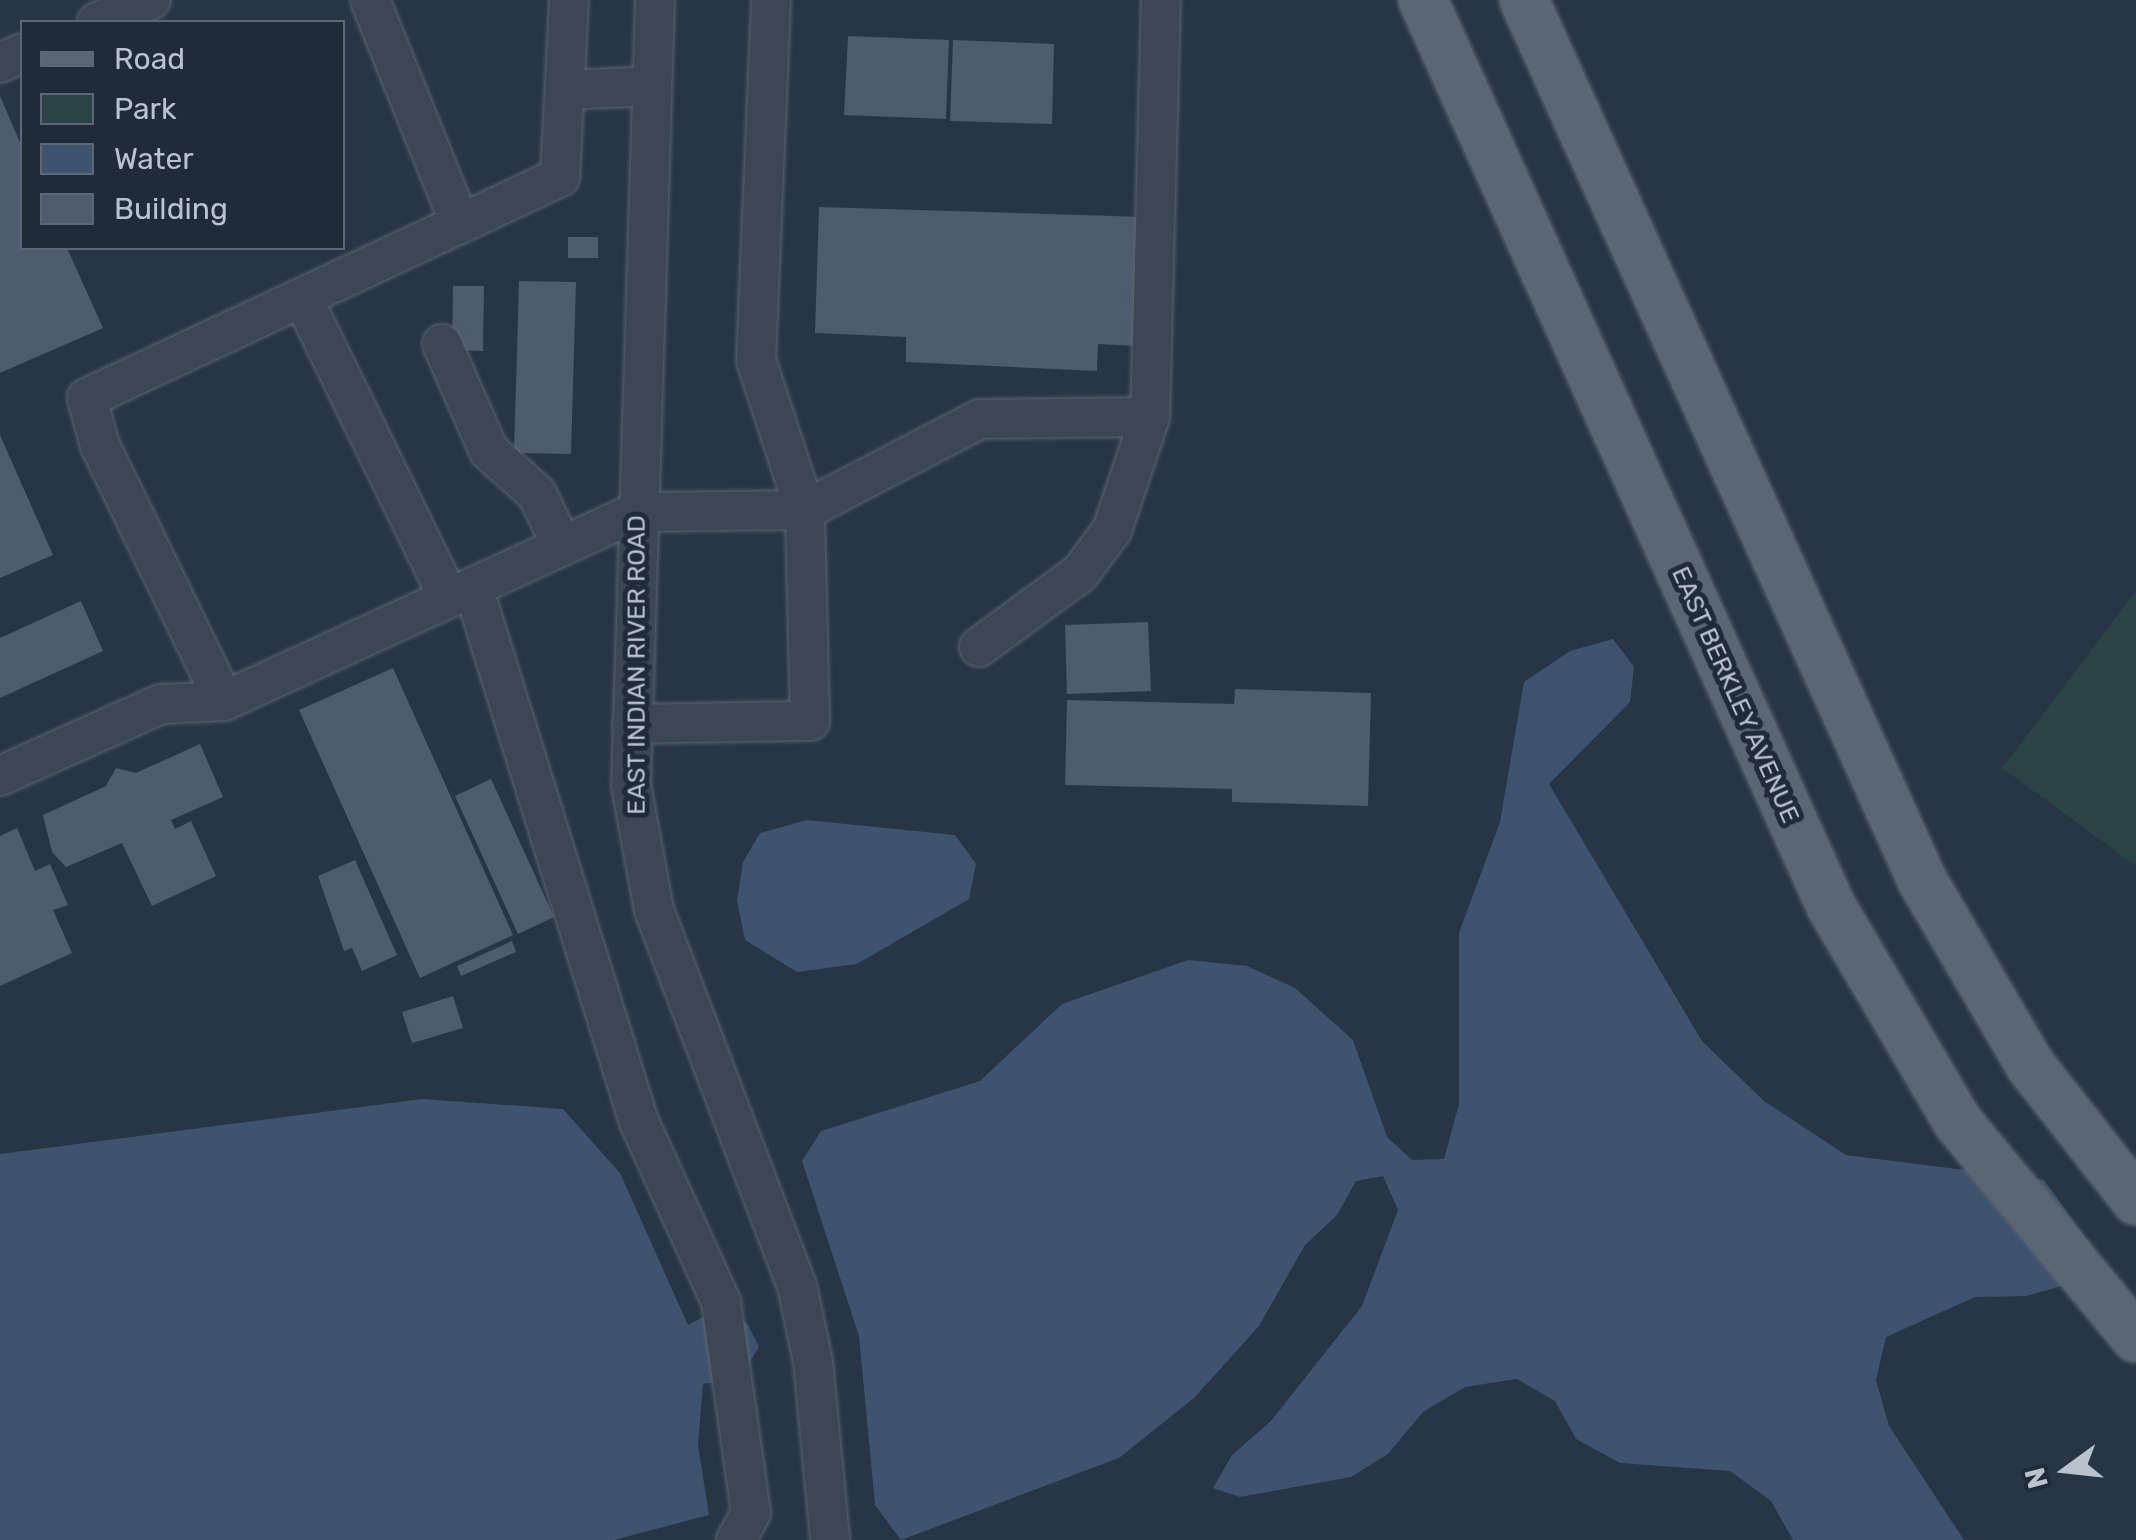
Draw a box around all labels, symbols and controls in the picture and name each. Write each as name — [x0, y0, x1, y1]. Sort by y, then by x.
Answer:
legend — [20, 20, 345, 250]
text: Road — [114, 41, 185, 77]
text: Park — [114, 91, 176, 127]
text: Water — [114, 141, 194, 177]
text: Building — [114, 191, 228, 227]
street label: EAST INDIAN RIVER ROAD — [622, 515, 652, 815]
street label: EAST BERKLEY AVENUE — [1664, 561, 1806, 829]
north arrow — [2016, 1420, 2116, 1520]
text: N — [2018, 1464, 2055, 1492]

